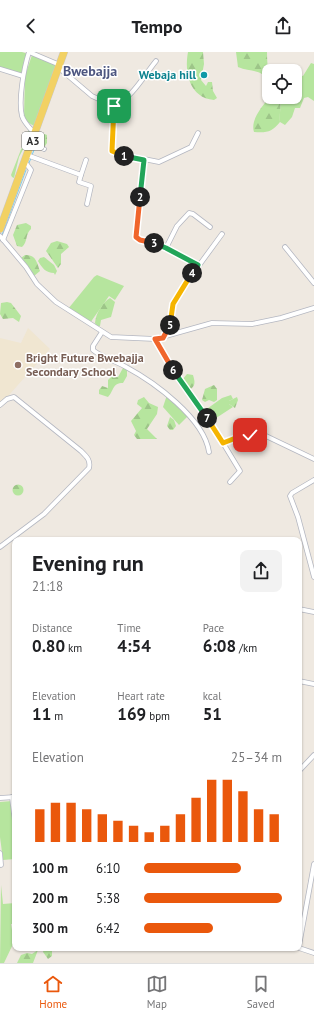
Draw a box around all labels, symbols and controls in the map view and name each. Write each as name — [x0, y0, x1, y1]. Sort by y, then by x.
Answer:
icon: back — [20, 15, 42, 37]
text: Tempo — [132, 15, 182, 38]
icon: share — [272, 15, 294, 37]
district label: Bwebajja — [63, 62, 117, 80]
map controls — [262, 64, 302, 104]
button: locate — [262, 64, 302, 104]
place label: Webaja hill — [139, 67, 196, 82]
marker: Webaja hill — [199, 70, 209, 80]
pin — [97, 89, 131, 123]
icon: arrive — [103, 95, 125, 117]
road number: A3 — [22, 132, 44, 150]
pin: 1 — [114, 146, 134, 166]
text: 1 — [121, 149, 127, 163]
pin: 2 — [130, 187, 150, 207]
text: 2 — [137, 190, 143, 204]
pin: 3 — [144, 233, 164, 253]
text: 3 — [151, 236, 157, 250]
pin: 4 — [182, 263, 202, 283]
text: 4 — [189, 266, 195, 280]
pin: 5 — [160, 315, 180, 335]
text: 5 — [167, 318, 173, 332]
place label: Bright Future Bwebajja Secondary School — [26, 350, 144, 379]
marker: Bright Future Bwebajja Secondary School — [13, 360, 23, 370]
pin: 6 — [163, 360, 183, 380]
text: 6 — [170, 363, 176, 377]
pin: 7 — [197, 408, 217, 428]
text: 7 — [204, 411, 210, 425]
pin — [233, 418, 267, 452]
icon: check — [239, 424, 261, 446]
text: Evening run — [32, 549, 144, 577]
button: share — [240, 550, 282, 592]
text: 21:18 — [32, 578, 63, 595]
text: Distance — [32, 621, 72, 635]
text: Time — [117, 621, 141, 635]
text: Pace — [203, 621, 224, 635]
text: 0.80 — [32, 635, 65, 657]
text: 4:54 — [117, 635, 151, 657]
text: 6:08 — [203, 635, 236, 657]
text: km — [65, 641, 82, 655]
text: /km — [236, 641, 257, 655]
text: Elevation — [32, 689, 76, 703]
text: Heart rate — [117, 689, 165, 703]
text: kcal — [203, 689, 221, 703]
text: 11 — [32, 703, 51, 725]
text: 169 — [117, 703, 146, 725]
text: 51 — [203, 703, 222, 725]
text: m — [51, 709, 63, 723]
text: bpm — [146, 709, 170, 723]
text: Elevation — [32, 749, 84, 766]
text: 25–34 m — [231, 749, 282, 766]
text: 100 m — [32, 860, 68, 877]
text: 6:10 — [96, 860, 120, 877]
text: 200 m — [32, 890, 68, 907]
text: 5:38 — [96, 890, 120, 907]
text: 300 m — [32, 920, 68, 937]
text: 6:42 — [96, 920, 120, 937]
tab: Home — [39, 973, 67, 1011]
tab: Map — [146, 973, 168, 1011]
tab: Saved — [247, 973, 275, 1011]

